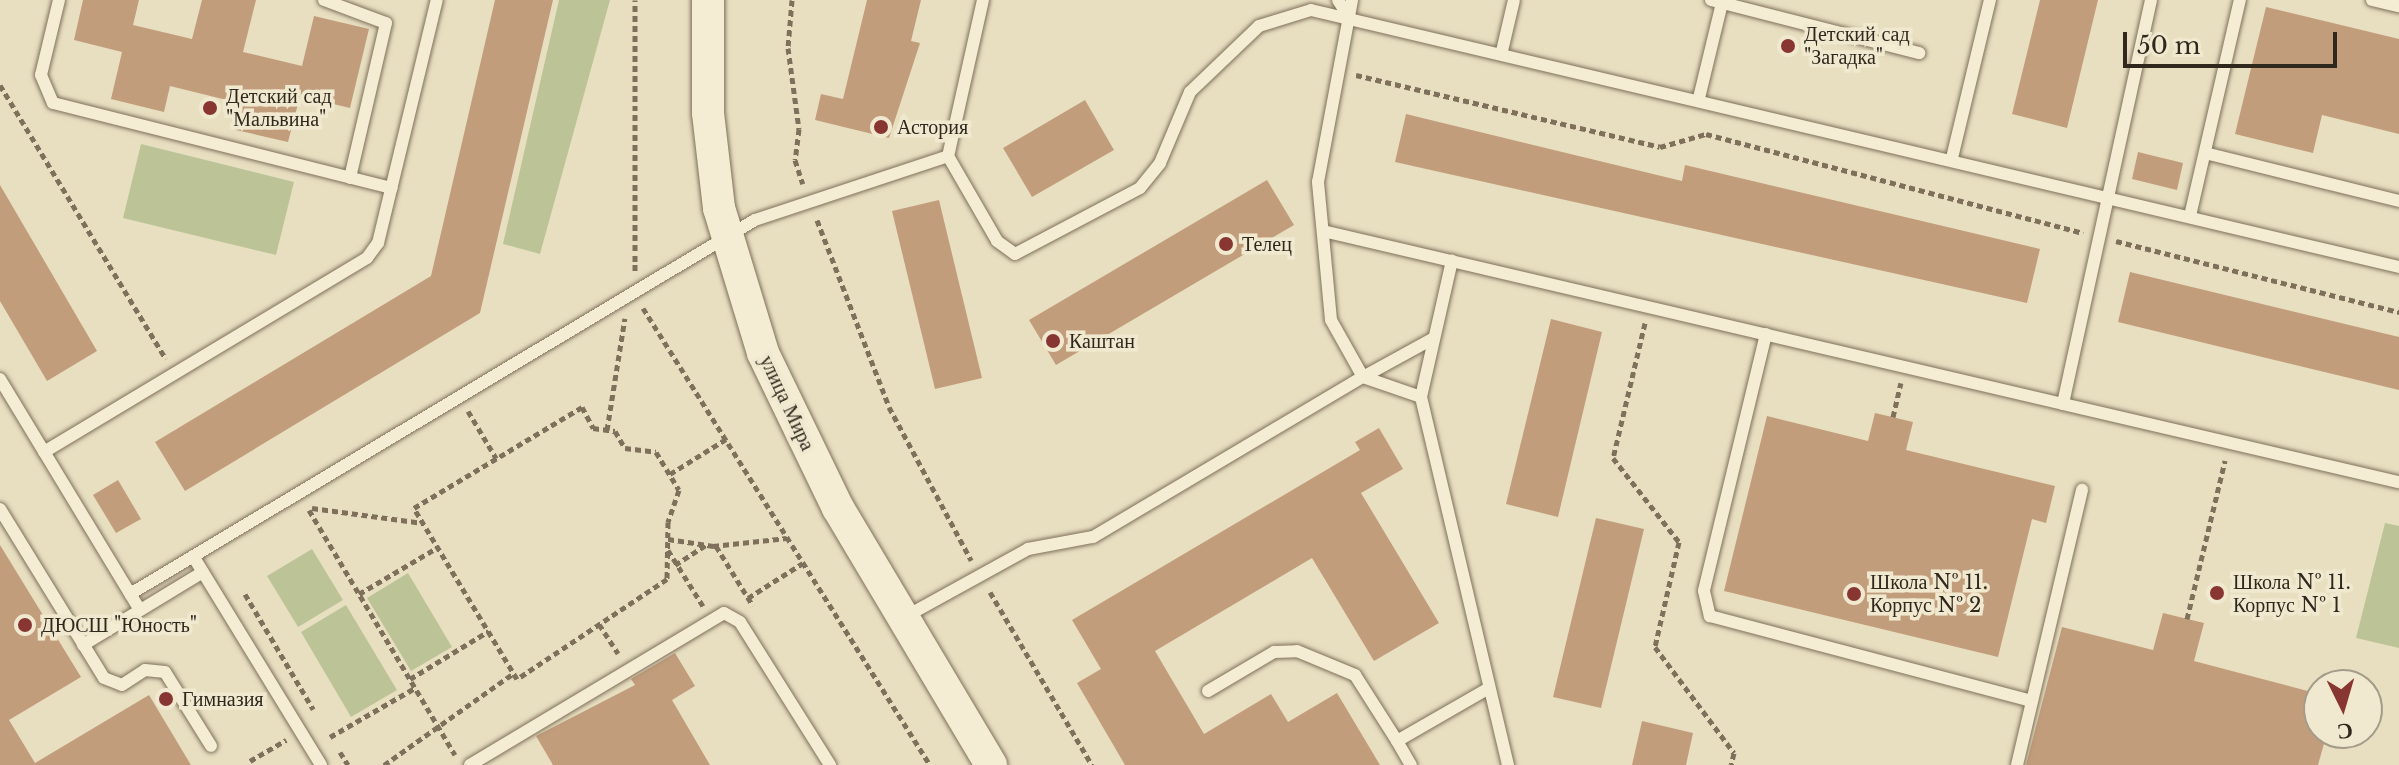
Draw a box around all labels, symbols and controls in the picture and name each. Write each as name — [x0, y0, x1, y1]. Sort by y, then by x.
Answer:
scale bar — [2127, 16, 2341, 66]
place label: Детский сад "Загадка" — [1804, 22, 1910, 69]
text: 50 m — [2137, 31, 2200, 60]
marker: Детский сад "Загадка" — [1779, 37, 1797, 55]
place label: Детский сад "Мальвина" — [226, 84, 332, 131]
marker: Детский сад "Мальвина" — [201, 99, 219, 117]
place label: Астория — [897, 115, 968, 139]
marker: Астория — [872, 118, 890, 136]
place label: Телец — [1242, 232, 1292, 256]
marker: Телец — [1217, 235, 1235, 253]
place label: Каштан — [1069, 329, 1135, 353]
marker: Каштан — [1044, 332, 1062, 350]
street label: улица Мира — [754, 351, 820, 455]
place label: Школа № 11. Корпус № 2 — [1870, 570, 1988, 617]
place label: Школа № 11. Корпус № 1 — [2233, 570, 2351, 617]
marker: Школа № 11. Корпус № 1 — [2208, 584, 2226, 602]
marker: Школа № 11. Корпус № 2 — [1845, 585, 1863, 603]
place label: ДЮСШ "Юность" — [41, 613, 198, 637]
marker: ДЮСШ "Юность" — [16, 616, 34, 634]
north arrow — [2303, 669, 2383, 749]
place label: Гимназия — [182, 687, 264, 711]
marker: Гимназия — [157, 690, 175, 708]
text: С — [2336, 717, 2354, 746]

